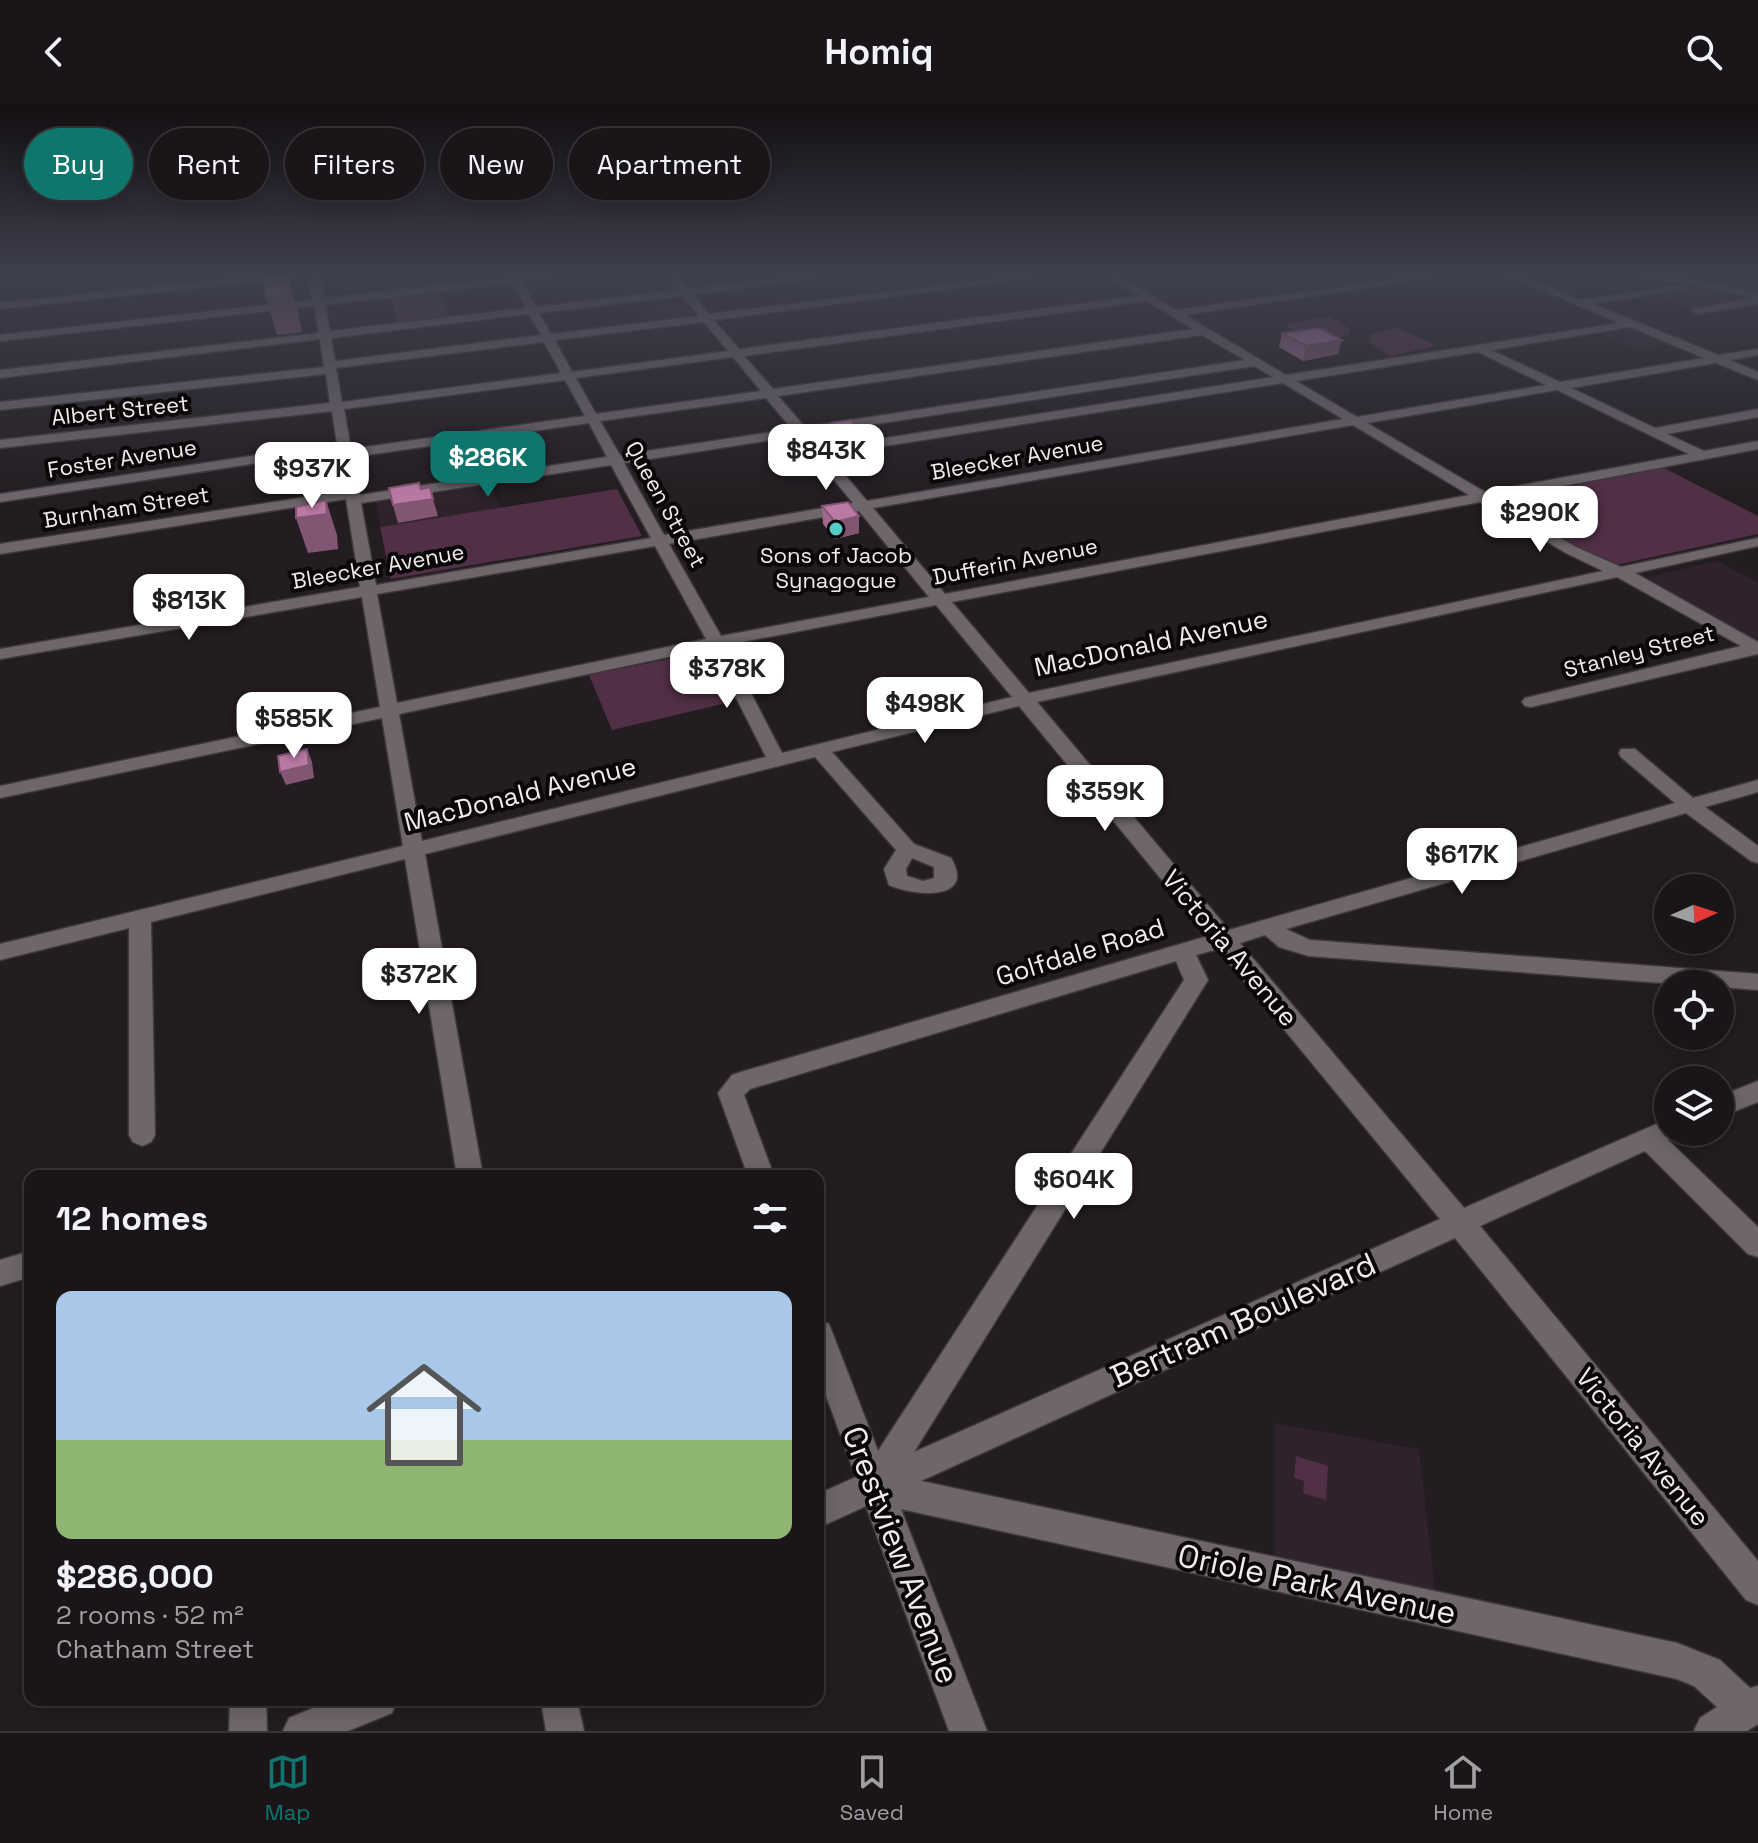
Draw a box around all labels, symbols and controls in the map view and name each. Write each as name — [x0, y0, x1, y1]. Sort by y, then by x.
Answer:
text: Homiq — [825, 29, 933, 75]
icon: back — [32, 30, 76, 74]
icon: search — [1682, 30, 1726, 74]
chip: Buy — [24, 128, 133, 200]
chip: Rent — [149, 128, 269, 200]
chip: Filters — [285, 128, 424, 200]
chip: New — [440, 128, 553, 200]
chip: Apartment — [569, 128, 770, 200]
street label: Albert Street — [50, 389, 190, 431]
pin: $843K — [770, 424, 882, 492]
street label: Bleecker Avenue — [929, 428, 1105, 486]
pin: $286K — [432, 431, 544, 499]
street label: Foster Avenue — [45, 432, 199, 484]
text: $843K — [786, 433, 866, 467]
street label: Queen Street — [620, 436, 712, 572]
text: $286K — [448, 440, 528, 474]
pin: $937K — [256, 442, 368, 510]
text: $937K — [273, 451, 351, 485]
street label: Burnham Street — [41, 480, 211, 534]
pin: $290K — [1484, 486, 1596, 554]
text: $290K — [1500, 495, 1580, 529]
marker: Sons of Jacob Synagogue — [827, 520, 845, 538]
street label: Dufferin Avenue — [930, 531, 1100, 591]
street label: Bleecker Avenue — [290, 537, 466, 595]
place label: Sons of Jacob Synagogue — [760, 541, 912, 594]
pin: $813K — [133, 574, 245, 642]
text: $813K — [151, 583, 227, 617]
street label: MacDonald Avenue — [1031, 602, 1271, 684]
street label: Stanley Street — [1561, 619, 1717, 683]
pin: $378K — [671, 642, 783, 710]
text: $378K — [688, 651, 766, 685]
pin: $498K — [869, 677, 981, 745]
text: $498K — [885, 686, 965, 720]
pin: $585K — [238, 692, 350, 760]
text: $585K — [255, 701, 333, 735]
street label: MacDonald Avenue — [400, 749, 640, 839]
pin: $359K — [1049, 765, 1161, 833]
text: $359K — [1065, 774, 1145, 808]
pin: $617K — [1406, 828, 1518, 896]
text: $617K — [1425, 837, 1499, 871]
street label: Victoria Avenue — [1155, 863, 1305, 1033]
north arrow — [1654, 874, 1734, 954]
map controls — [1654, 874, 1734, 1146]
street label: Golfdale Road — [992, 910, 1168, 994]
pin: $372K — [363, 948, 475, 1016]
text: $372K — [380, 957, 458, 991]
button: locate — [1654, 970, 1734, 1050]
button: layers — [1654, 1066, 1734, 1146]
pin: $604K — [1018, 1153, 1130, 1221]
text: $604K — [1033, 1162, 1115, 1196]
icon: filters — [748, 1196, 792, 1240]
text: 12 homes — [56, 1197, 208, 1240]
street label: Bertram Boulevard — [1104, 1243, 1382, 1397]
icon: home — [352, 1343, 496, 1487]
street label: Victoria Avenue — [1569, 1361, 1717, 1533]
street label: Crestview Avenue — [834, 1421, 968, 1689]
street label: Oriole Park Avenue — [1174, 1535, 1460, 1633]
text: $286,000 — [56, 1555, 214, 1598]
text: 2 rooms · 52 m² — [56, 1598, 244, 1632]
text: Chatham Street — [56, 1632, 254, 1666]
tab: Map — [265, 1750, 311, 1826]
tab: Saved — [840, 1750, 904, 1826]
tab: Home — [1433, 1750, 1493, 1826]

